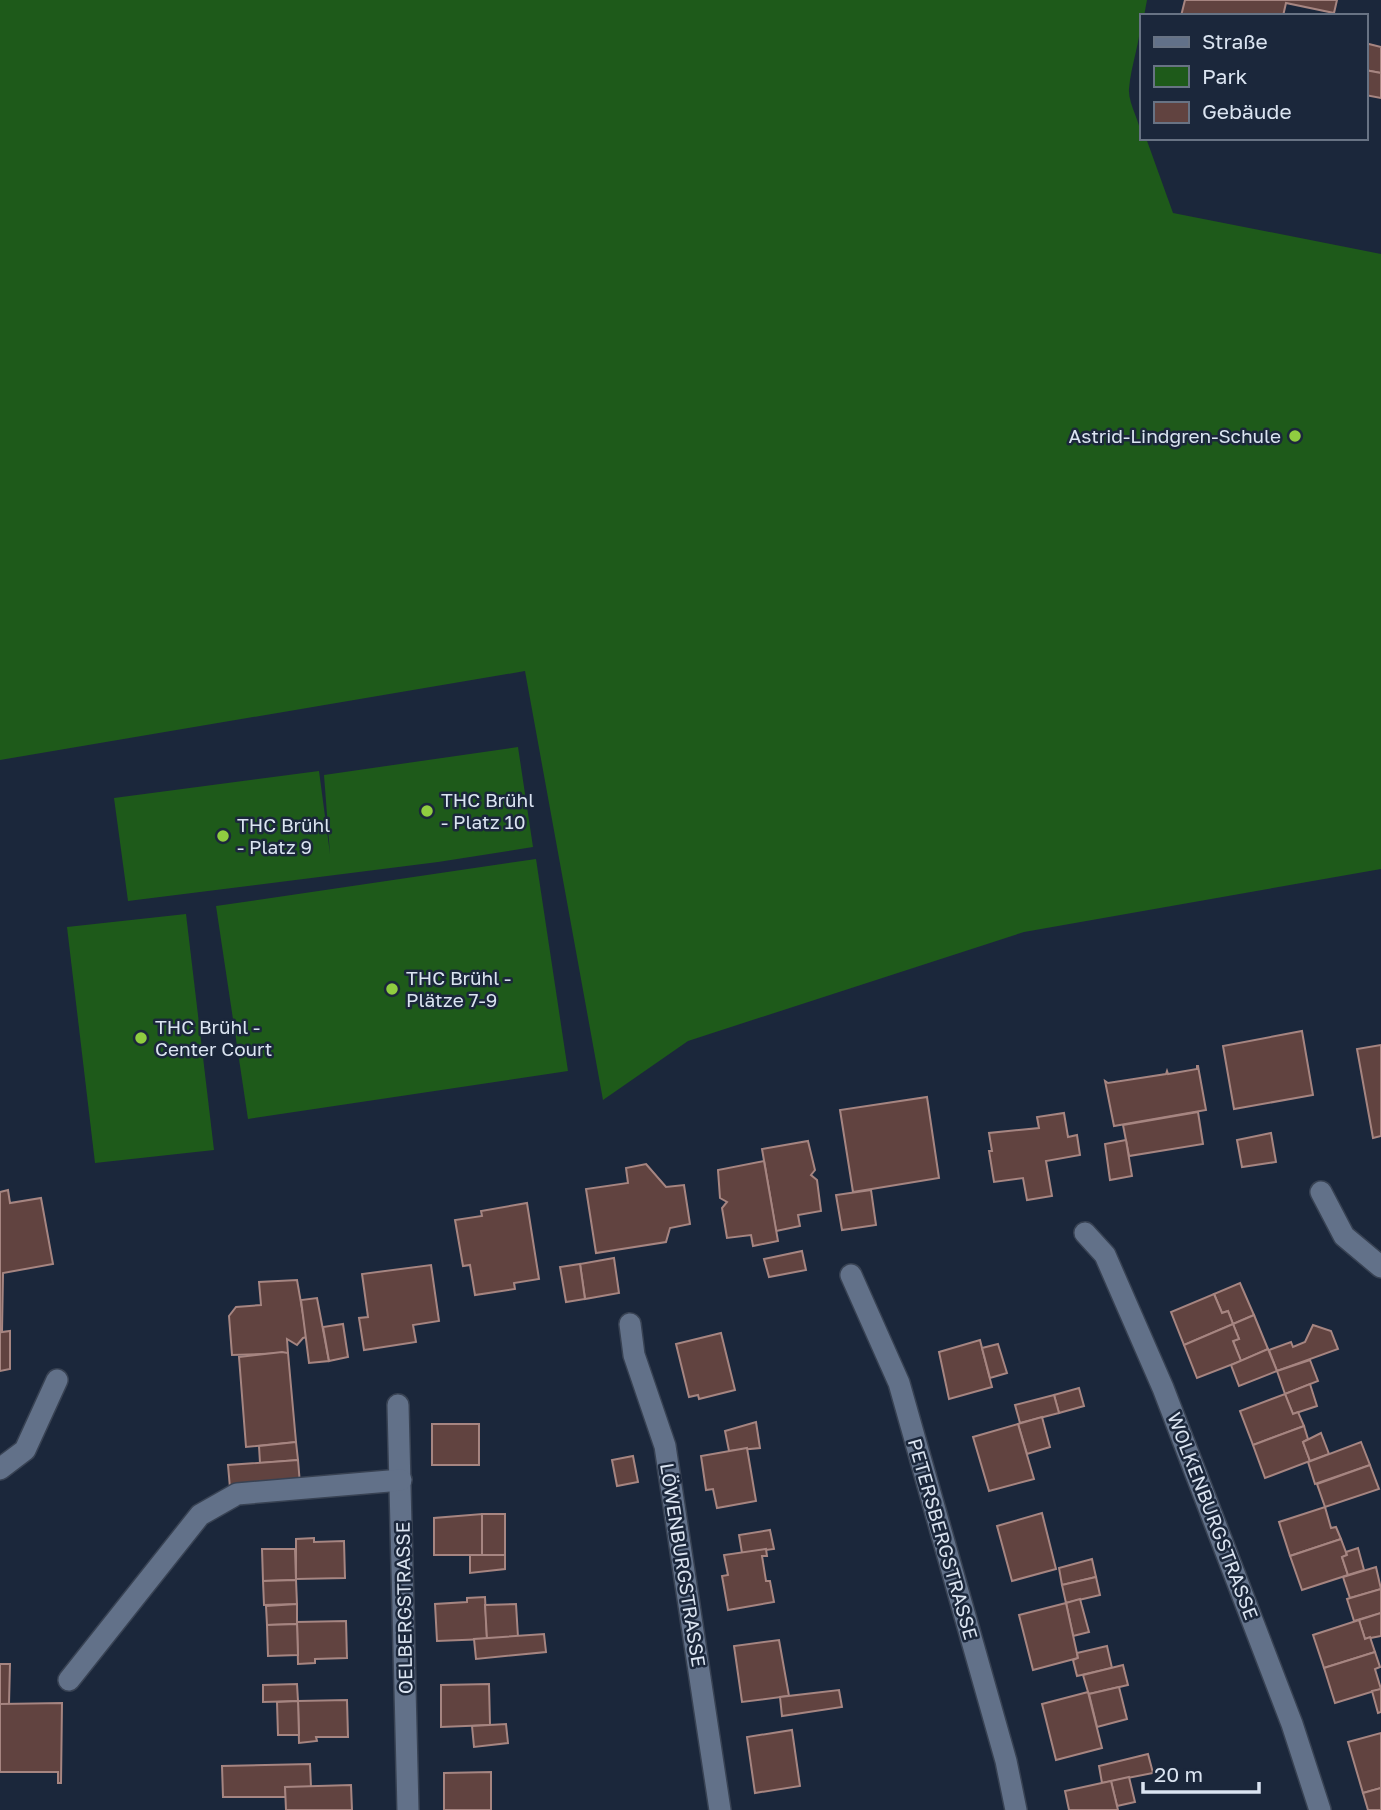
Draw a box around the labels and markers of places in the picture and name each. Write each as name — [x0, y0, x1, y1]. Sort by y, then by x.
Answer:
place label: Astrid-Lindgren-Schule — [1069, 424, 1281, 447]
marker: Astrid-Lindgren-Schule — [1287, 428, 1303, 444]
place label: THC Brühl - Platz 10 — [441, 788, 534, 833]
marker: THC Brühl - Platz 10 — [419, 803, 435, 819]
place label: THC Brühl - Platz 9 — [237, 813, 330, 858]
marker: THC Brühl - Platz 9 — [215, 828, 231, 844]
place label: THC Brühl - Plätze 7-9 — [406, 966, 511, 1011]
marker: THC Brühl - Plätze 7-9 — [384, 981, 400, 997]
place label: THC Brühl - Center Court — [155, 1015, 272, 1060]
marker: THC Brühl - Center Court — [133, 1030, 149, 1046]

